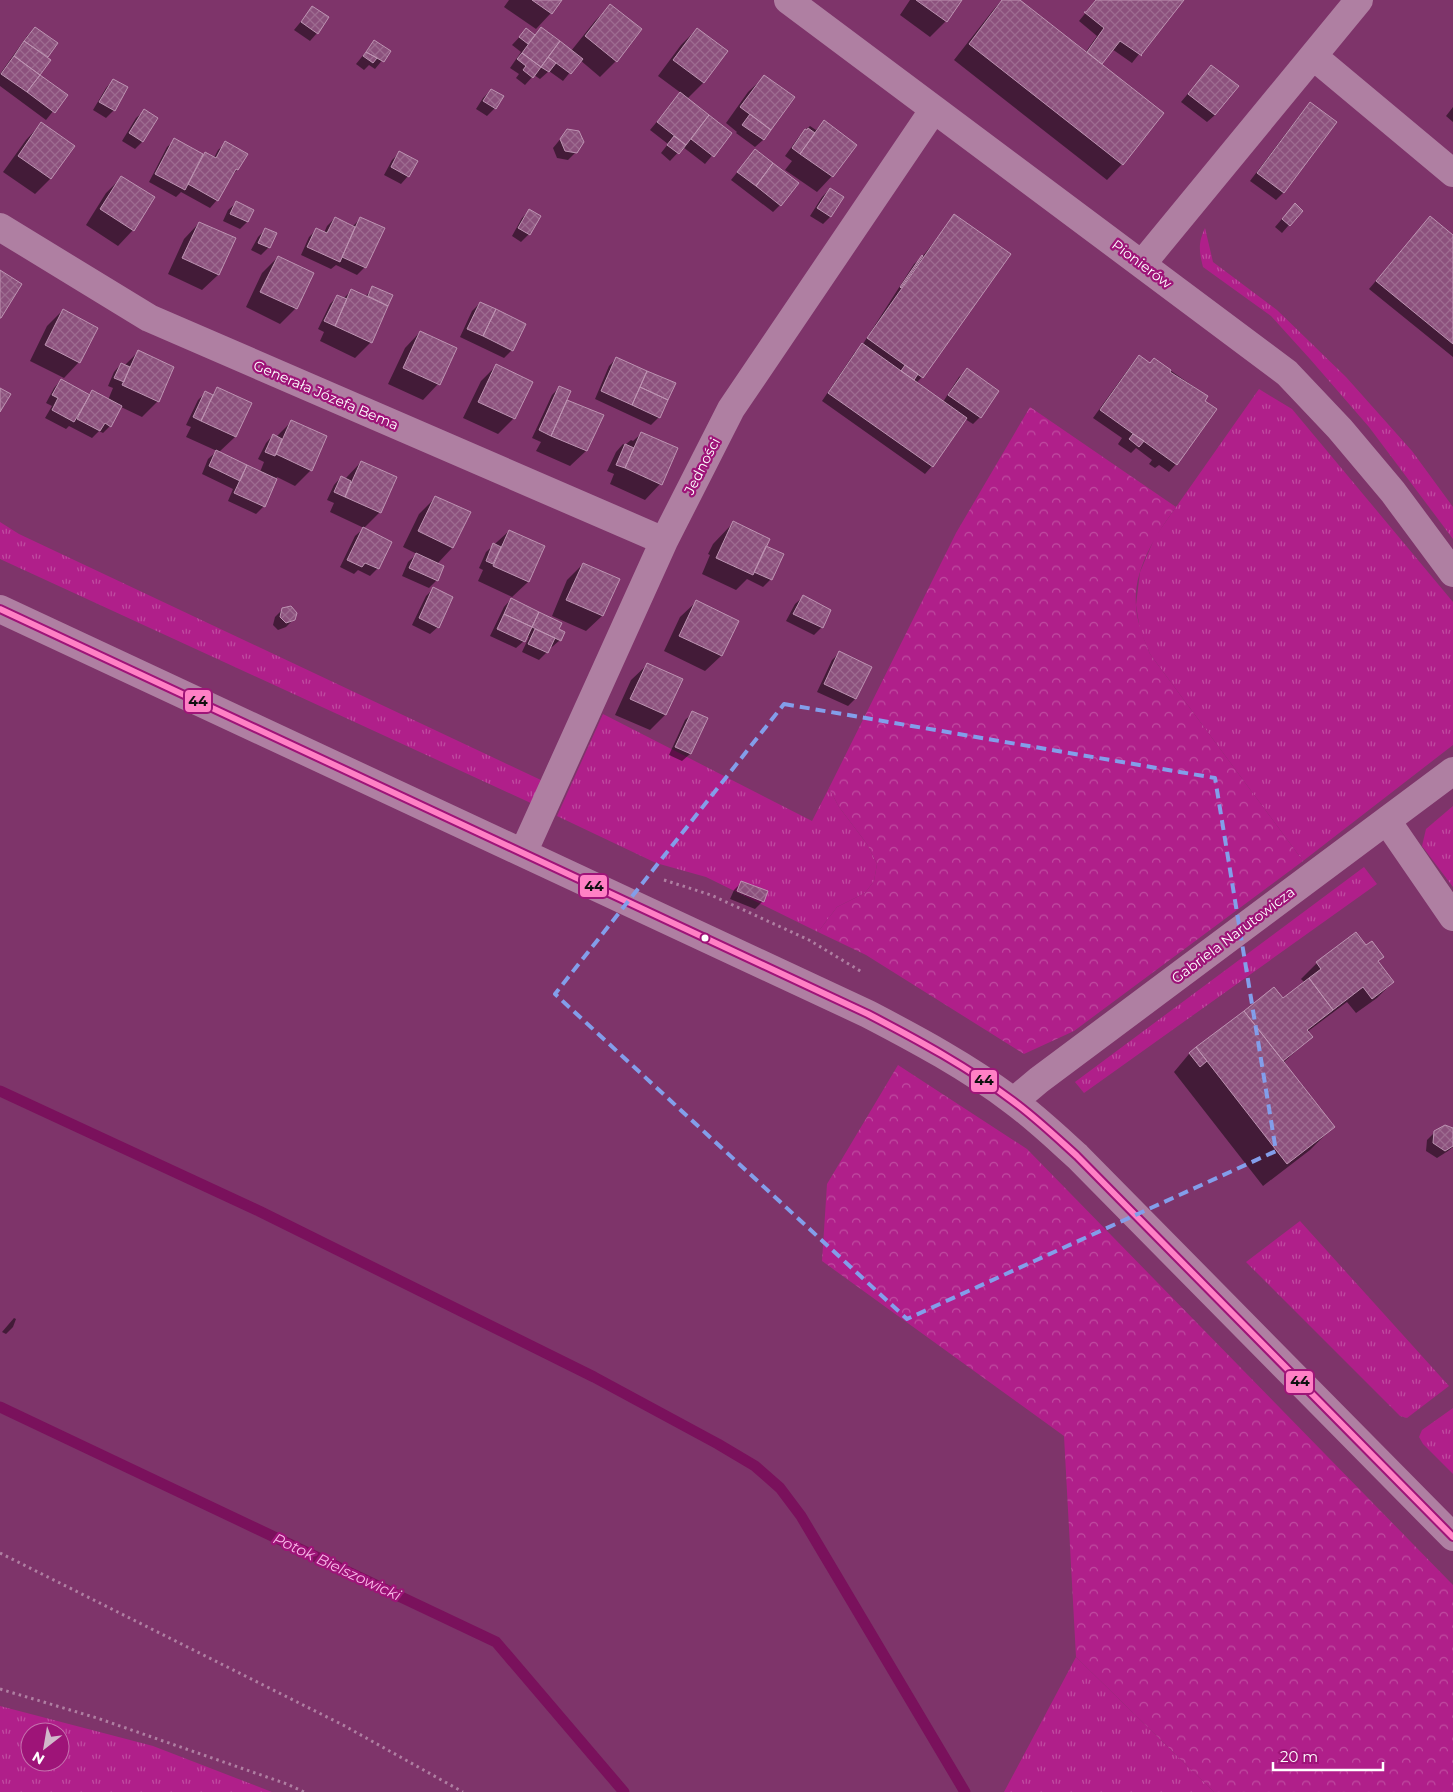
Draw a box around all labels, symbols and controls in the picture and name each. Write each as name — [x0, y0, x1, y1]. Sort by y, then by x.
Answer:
street label: Pionierów — [1108, 236, 1176, 293]
street label: Generała Józefa Bema — [251, 356, 401, 434]
street label: Jedności — [680, 434, 724, 498]
line badge: 44 — [184, 689, 212, 713]
text: 44 — [188, 692, 208, 710]
line badge: 44 — [579, 874, 608, 898]
text: 44 — [584, 877, 604, 895]
street label: Gabriela Narutowicza — [1168, 883, 1298, 987]
unlabelled marker — [700, 933, 710, 943]
line badge: 44 — [970, 1069, 998, 1093]
text: 44 — [974, 1071, 994, 1089]
line badge: 44 — [1285, 1370, 1314, 1394]
text: 44 — [1290, 1372, 1310, 1390]
water label: Potok Bielszowicki — [270, 1529, 405, 1605]
north arrow — [20, 1722, 70, 1772]
scale bar — [1273, 1740, 1383, 1772]
text: 20 m — [1280, 1747, 1318, 1766]
text: N — [29, 1748, 48, 1769]

